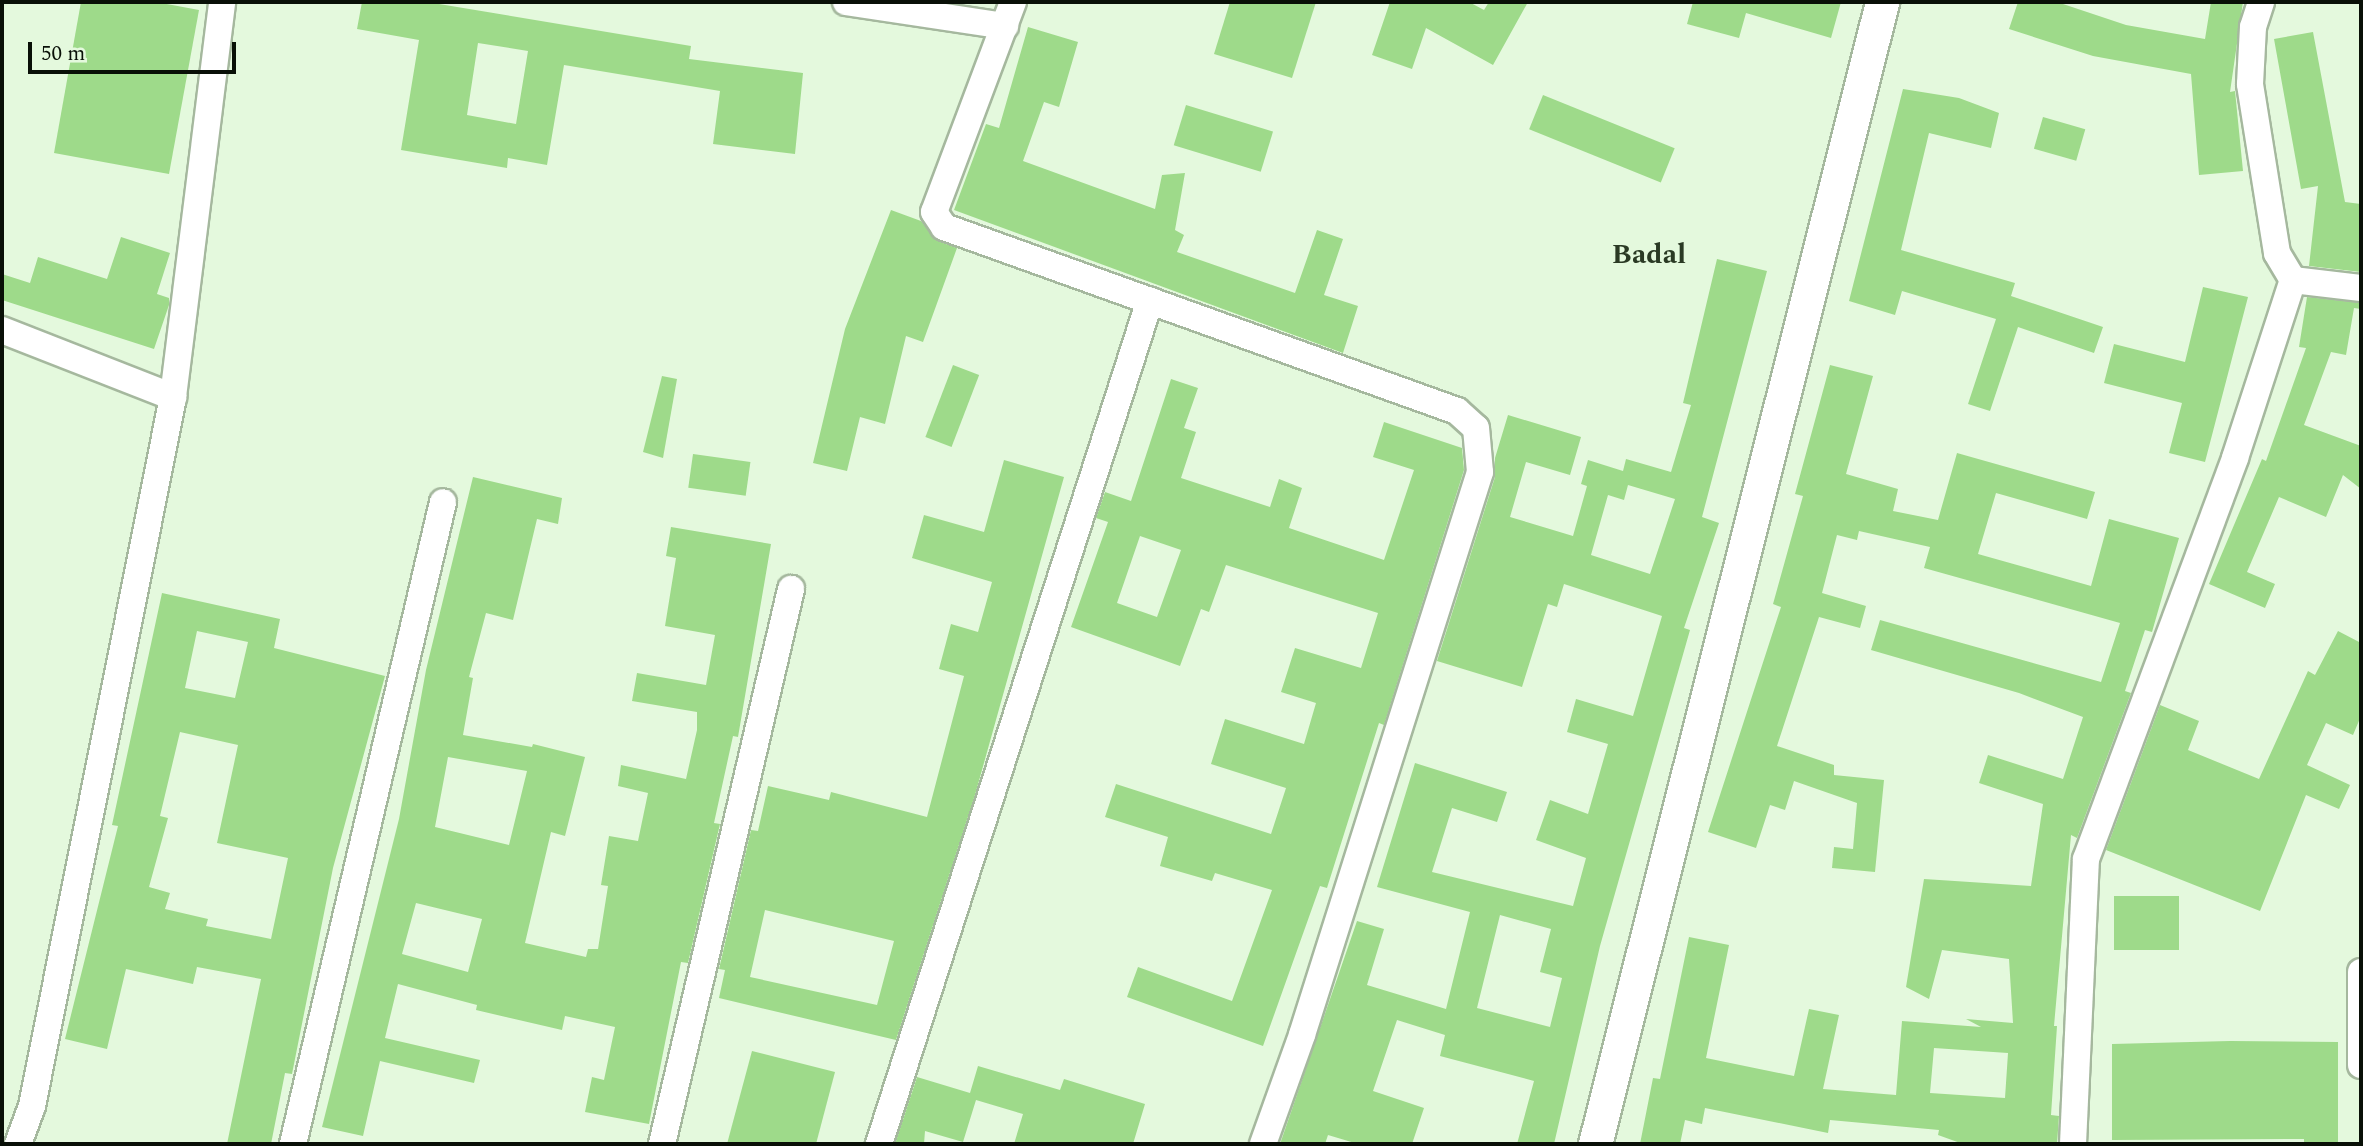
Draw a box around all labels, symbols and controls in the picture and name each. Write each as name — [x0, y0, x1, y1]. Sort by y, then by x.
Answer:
scale bar — [32, 28, 240, 72]
text: 50 m — [41, 38, 85, 70]
district label: Badal — [1612, 238, 1686, 272]

